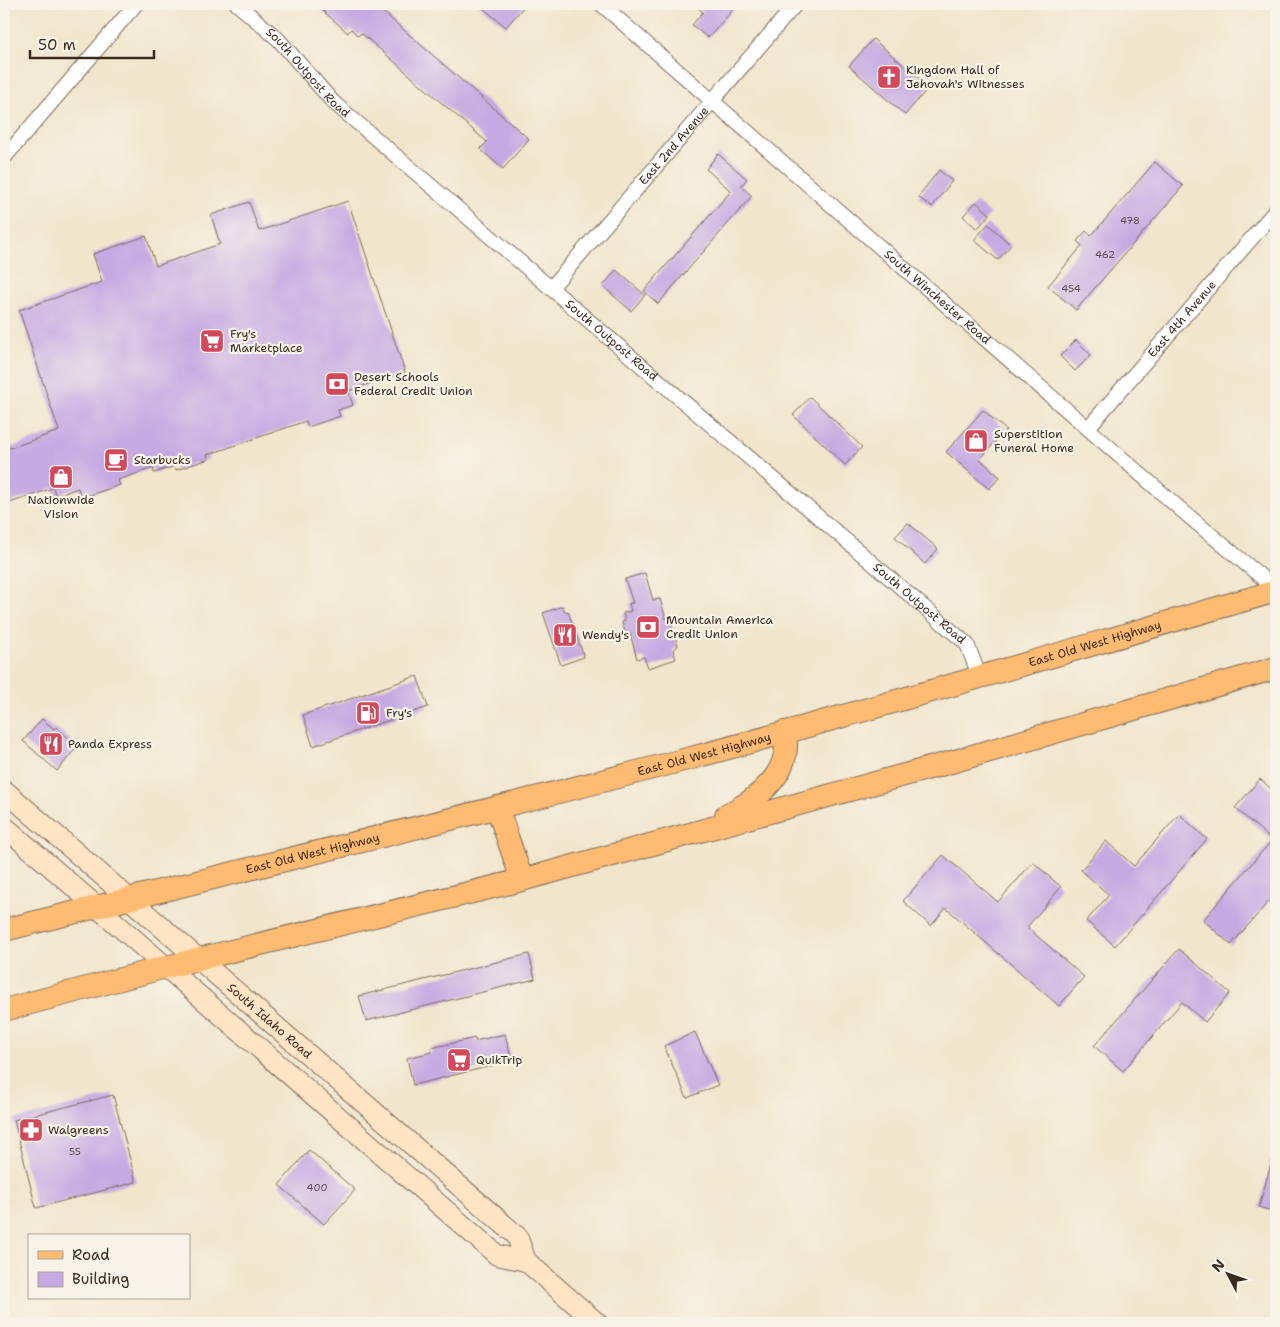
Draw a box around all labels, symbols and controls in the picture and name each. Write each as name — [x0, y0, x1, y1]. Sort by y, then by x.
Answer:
street label: South Outpost Road — [263, 24, 354, 121]
scale bar — [30, 28, 154, 60]
text: 50 m — [38, 35, 76, 55]
place label: Kingdom Hall of Jehovah's Witnesses — [906, 62, 1025, 92]
church icon: Kingdom Hall of Jehovah's Witnesses — [876, 64, 902, 90]
street label: East 2nd Avenue — [635, 103, 712, 188]
house number: 478 — [1120, 214, 1140, 227]
street label: South Winchester Road — [881, 246, 994, 348]
house number: 462 — [1095, 248, 1115, 261]
street label: East 4th Avenue — [1144, 277, 1220, 361]
house number: 454 — [1061, 282, 1081, 295]
street label: South Outpost Road — [562, 296, 662, 385]
place label: Fry's Marketplace — [230, 326, 303, 356]
supermarket icon: Fry's Marketplace — [199, 328, 225, 354]
place label: Desert Schools Federal Credit Union — [354, 369, 473, 399]
bank icon: Desert Schools Federal Credit Union — [324, 371, 350, 397]
place label: Superstition Funeral Home — [994, 426, 1074, 456]
shop icon: Superstition Funeral Home — [963, 428, 989, 454]
cafe icon: Starbucks — [103, 447, 129, 473]
place label: Starbucks — [134, 452, 191, 468]
shop icon: Nationwide Vision — [48, 464, 74, 490]
place label: Nationwide Vision — [28, 492, 95, 522]
street label: South Outpost Road — [870, 559, 969, 648]
place label: Mountain America Credit Union — [666, 612, 774, 642]
bank icon: Mountain America Credit Union — [635, 614, 661, 640]
street label: East Old West Highway — [1027, 617, 1163, 671]
restaurant icon: Wendy's — [552, 622, 578, 648]
place label: Wendy's — [582, 627, 629, 643]
fuel station icon: Fry's — [355, 700, 381, 726]
place label: Fry's — [386, 705, 412, 721]
street label: East Old West Highway — [636, 729, 773, 780]
restaurant icon: Panda Express — [38, 731, 64, 757]
place label: Panda Express — [68, 736, 152, 752]
street label: East Old West Highway — [244, 829, 381, 878]
street label: South Idaho Road — [224, 980, 316, 1062]
supermarket icon: QuikTrip — [446, 1047, 472, 1073]
place label: QuikTrip — [476, 1052, 522, 1068]
pharmacy icon: Walgreens — [18, 1117, 44, 1143]
place label: Walgreens — [48, 1122, 109, 1138]
house number: 55 — [69, 1145, 81, 1158]
house number: 400 — [307, 1181, 327, 1194]
legend — [28, 1234, 190, 1300]
text: Road — [72, 1245, 110, 1265]
north arrow — [1202, 1250, 1252, 1300]
text: N — [1208, 1255, 1229, 1276]
text: Building — [72, 1269, 129, 1289]

